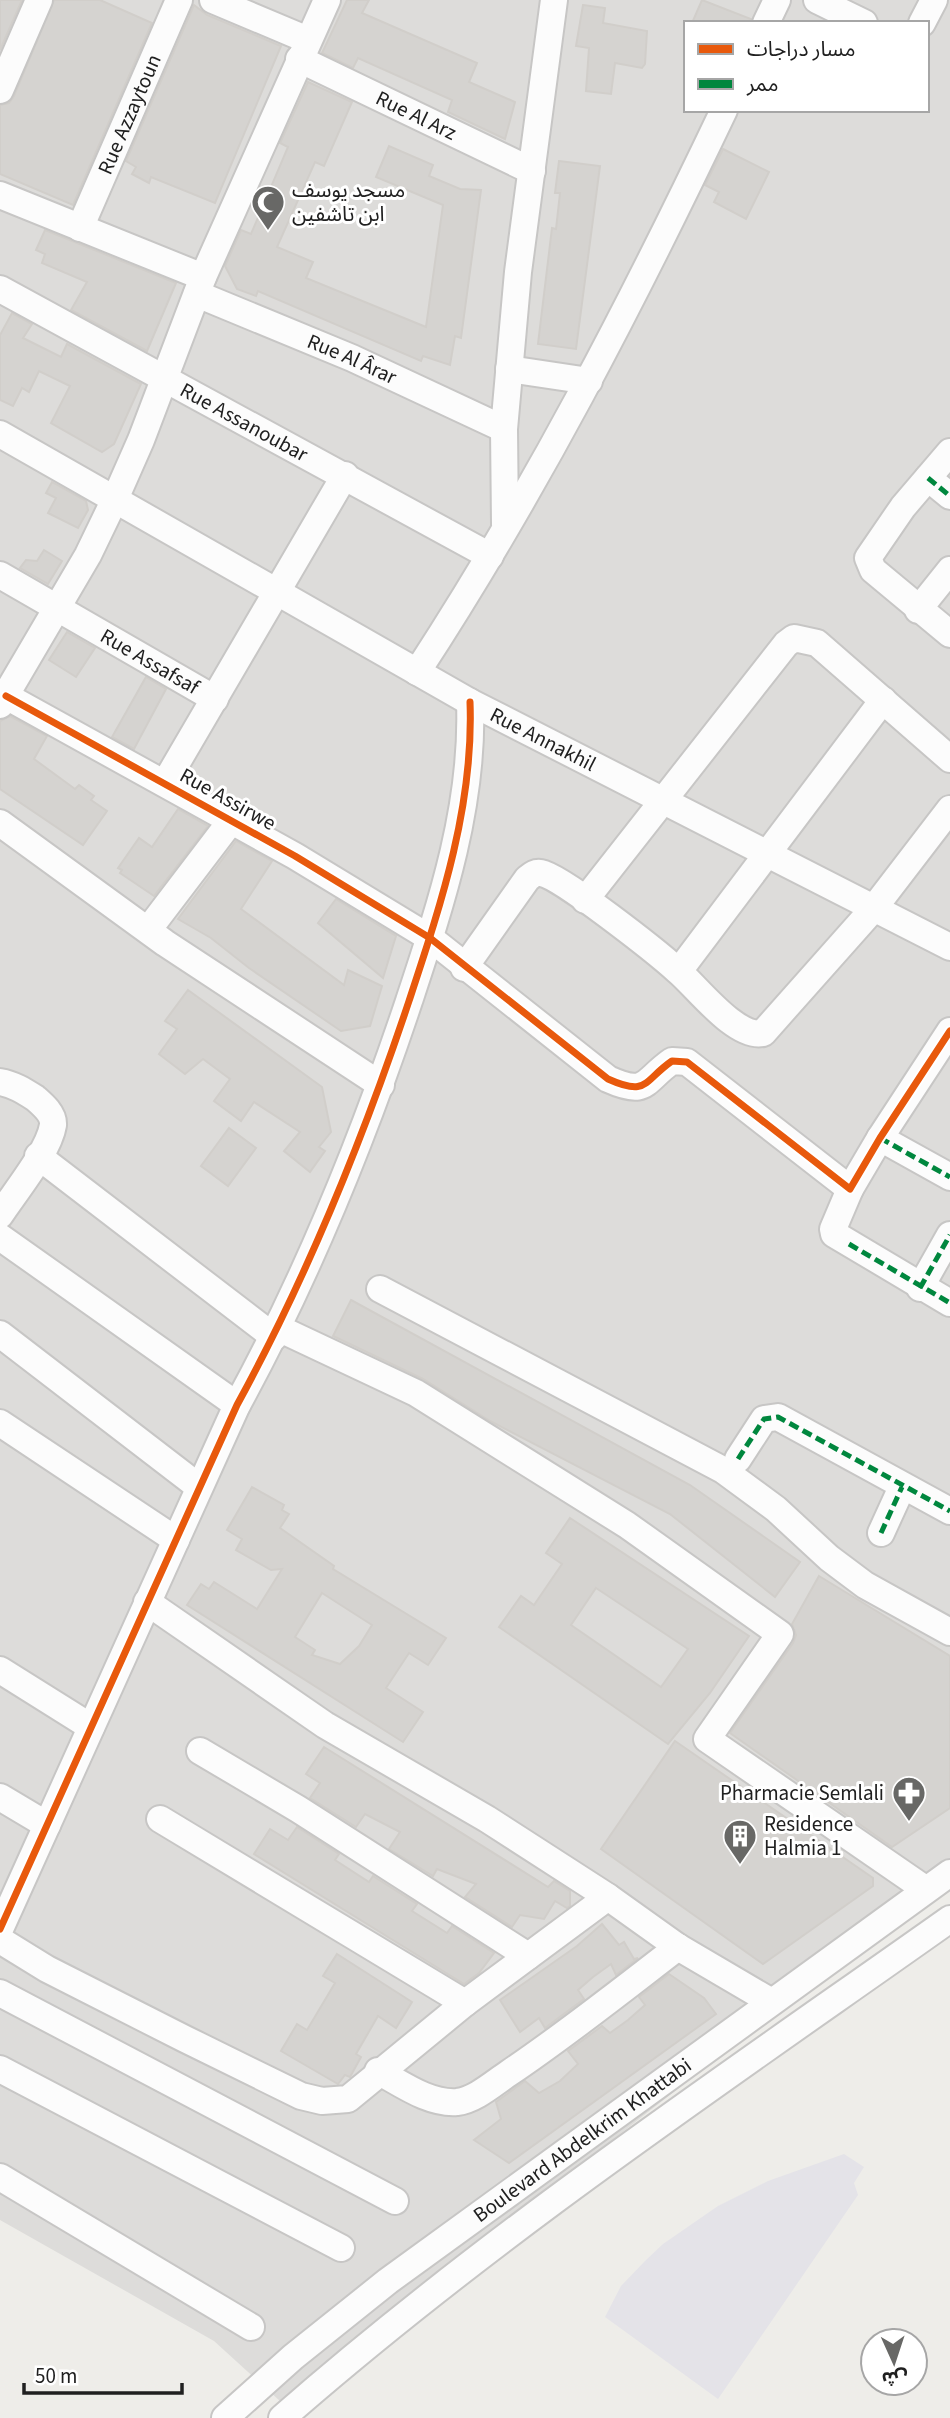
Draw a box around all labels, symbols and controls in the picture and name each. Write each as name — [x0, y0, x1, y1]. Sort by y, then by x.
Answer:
legend — [684, 21, 929, 112]
text: مسار دراجات — [747, 34, 855, 64]
street label: Rue Azzaytoun — [90, 49, 169, 179]
text: ممر — [746, 69, 778, 99]
street label: Rue Al Arz — [371, 83, 462, 148]
place label: مسجد يوسف ابن تاشفين — [292, 175, 405, 229]
mosque icon: مسجد يوسف ابن تاشفين — [249, 183, 287, 232]
street label: Rue Al Ârar — [303, 326, 402, 392]
street label: Rue Assanoubar — [175, 375, 314, 469]
street label: Rue Assafsaf — [95, 621, 206, 702]
street label: Rue Annakhil — [485, 700, 601, 779]
street label: Rue Assirwe — [174, 760, 282, 838]
pharmacy icon: Pharmacie Semlali — [890, 1774, 928, 1823]
place label: Pharmacie Semlali — [720, 1778, 884, 1808]
place label: Residence Halmia 1 — [764, 1809, 853, 1863]
building icon: Residence Halmia 1 — [721, 1817, 759, 1866]
street label: Boulevard Abdelkrim Khattabi — [467, 2050, 698, 2230]
north arrow — [859, 2327, 929, 2397]
scale bar — [24, 2352, 182, 2396]
text: 50 m — [35, 2361, 77, 2391]
text: ش — [881, 2363, 909, 2392]

